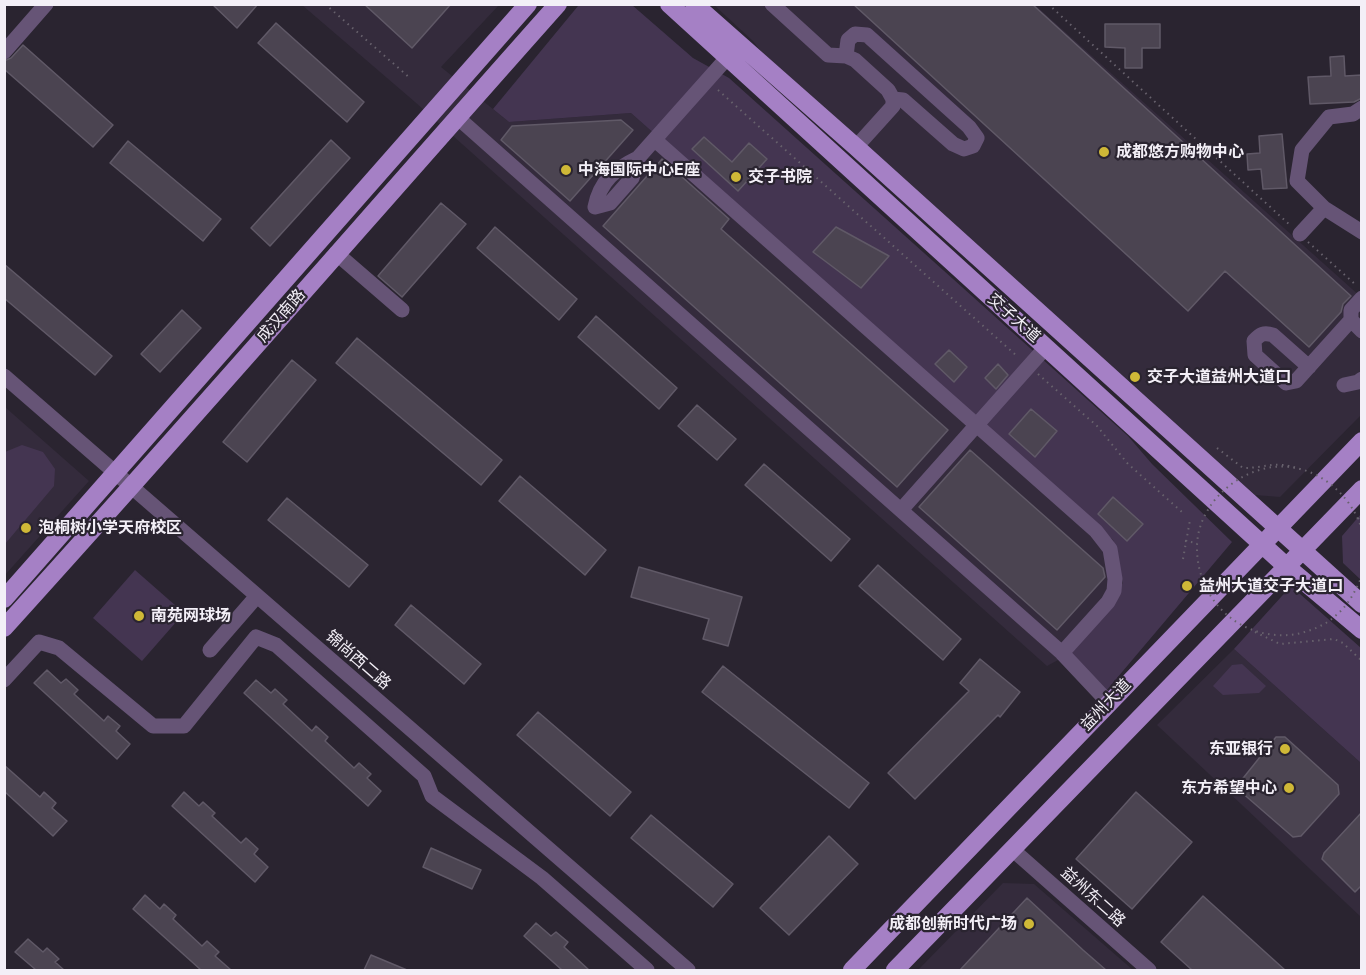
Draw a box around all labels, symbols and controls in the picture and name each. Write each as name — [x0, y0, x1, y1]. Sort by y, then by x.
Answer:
place label: 成都悠方购物中心 — [1116, 142, 1244, 162]
marker: 成都悠方购物中心 — [1097, 145, 1111, 159]
place label: 中海国际中心E座 — [578, 160, 700, 180]
marker: 中海国际中心E座 — [559, 163, 573, 177]
place label: 交子书院 — [748, 167, 812, 187]
marker: 交子书院 — [729, 170, 743, 184]
street label: 成汉南路 — [253, 286, 309, 346]
street label: 交子大道 — [984, 289, 1044, 347]
place label: 交子大道益州大道口 — [1147, 367, 1291, 387]
marker: 交子大道益州大道口 — [1128, 370, 1142, 384]
place label: 泡桐树小学天府校区 — [38, 518, 182, 538]
marker: 泡桐树小学天府校区 — [19, 521, 33, 535]
place label: 益州大道交子大道口 — [1199, 576, 1343, 596]
marker: 益州大道交子大道口 — [1180, 579, 1194, 593]
place label: 南苑网球场 — [151, 606, 231, 626]
marker: 南苑网球场 — [132, 609, 146, 623]
street label: 锦尚西二路 — [322, 627, 394, 693]
street label: 益州大道 — [1077, 675, 1135, 735]
place label: 东亚银行 — [1209, 739, 1273, 759]
marker: 东亚银行 — [1278, 742, 1292, 756]
place label: 东方希望中心 — [1181, 778, 1277, 798]
marker: 东方希望中心 — [1282, 781, 1296, 795]
street label: 益州东二路 — [1057, 863, 1129, 931]
place label: 成都创新时代广场 — [889, 914, 1017, 934]
marker: 成都创新时代广场 — [1022, 917, 1036, 931]

